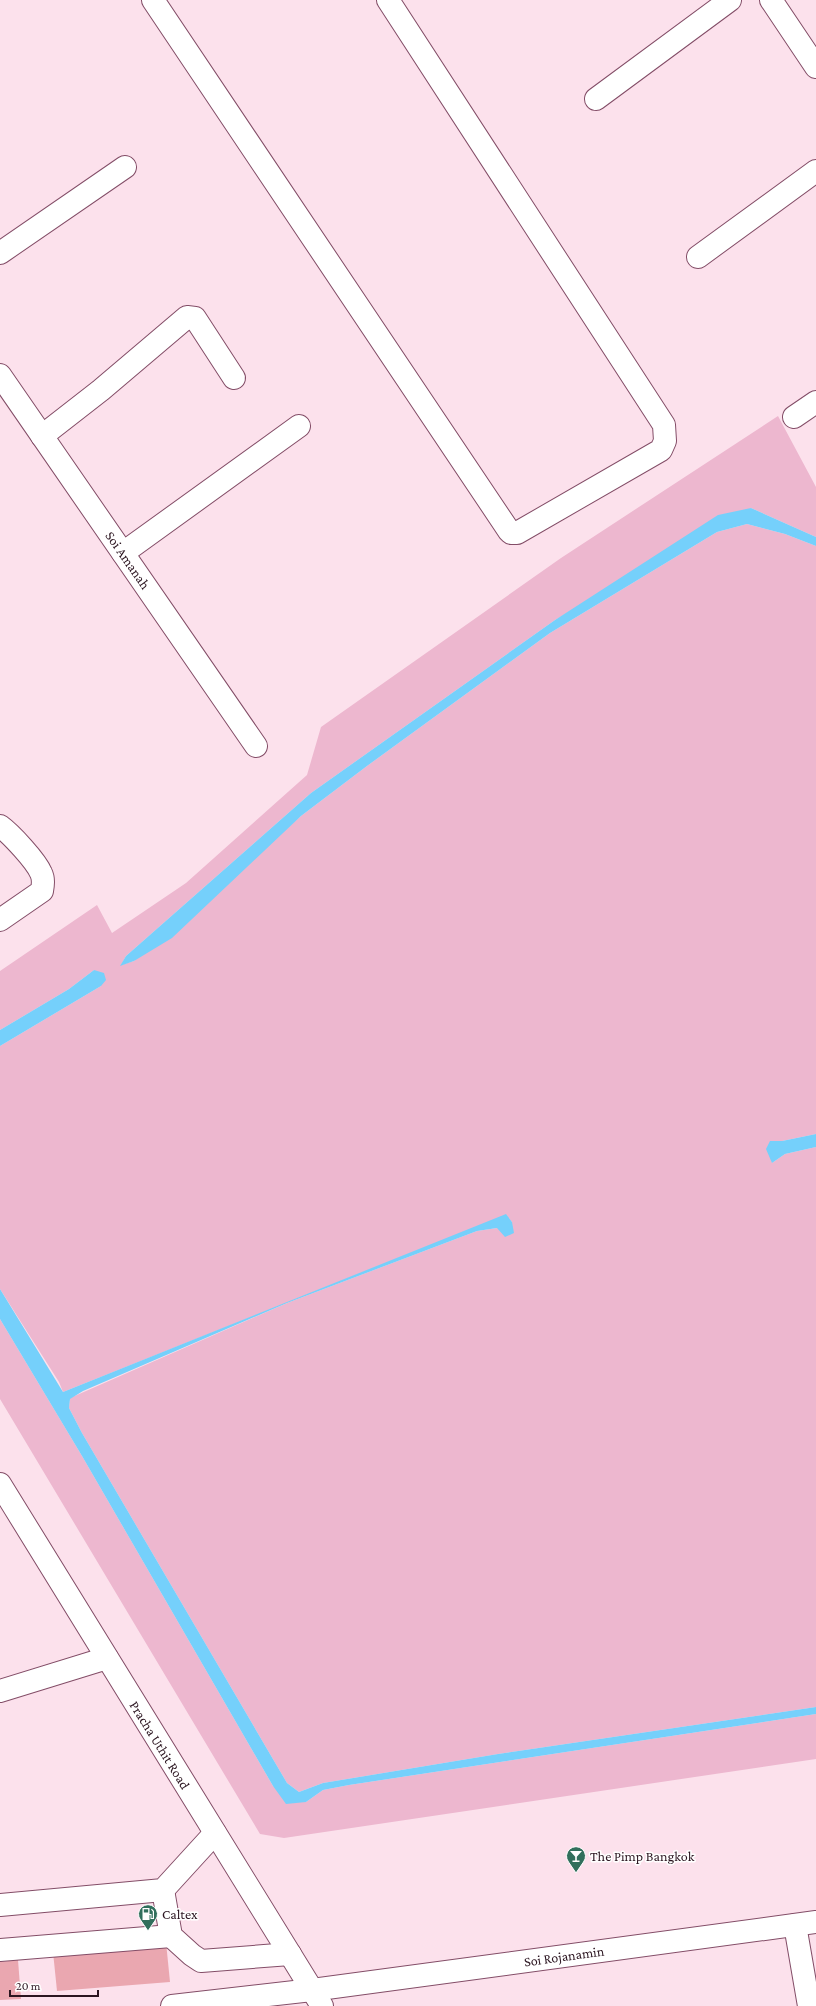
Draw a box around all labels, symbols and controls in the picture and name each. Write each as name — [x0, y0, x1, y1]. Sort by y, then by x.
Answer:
street label: Soi Amanah — [102, 528, 154, 592]
street label: Pracha Uthit Road — [126, 1698, 194, 1793]
bar icon: The Pimp Bangkok — [565, 1845, 587, 1873]
place label: The Pimp Bangkok — [590, 1848, 695, 1864]
fuel station icon: Caltex — [137, 1903, 159, 1931]
place label: Caltex — [162, 1906, 198, 1922]
street label: Soi Rojanamin — [523, 1942, 606, 1971]
scale bar — [10, 1972, 98, 1998]
text: 20 m — [16, 1979, 41, 1993]

